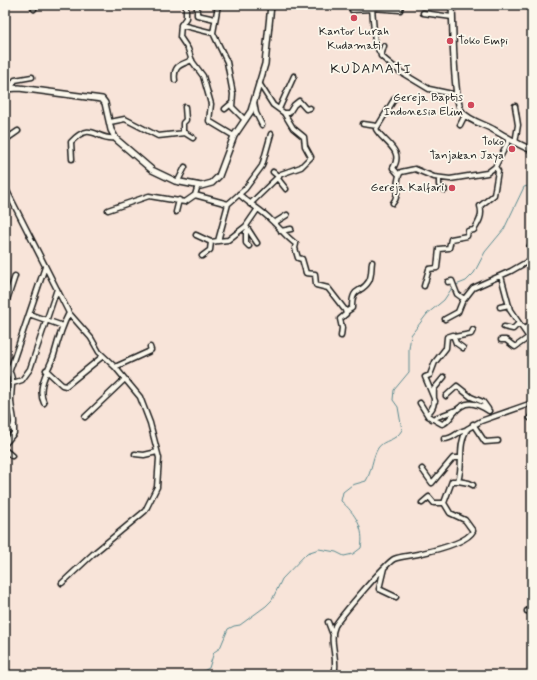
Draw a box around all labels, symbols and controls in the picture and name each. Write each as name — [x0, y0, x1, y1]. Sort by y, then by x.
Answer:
marker: Kantor Lurah Kudamati — [349, 13, 359, 23]
place label: Kantor Lurah Kudamati — [319, 24, 389, 54]
place label: Toko Empi — [458, 33, 508, 49]
marker: Toko Empi — [445, 36, 455, 46]
district label: KUDAMATI — [330, 60, 412, 78]
place label: Gereja Baptis Indonesia Elim — [384, 90, 464, 120]
marker: Gereja Baptis Indonesia Elim — [466, 100, 476, 110]
place label: Toko Tanjakan Jaya — [430, 134, 504, 164]
marker: Toko Tanjakan Jaya — [507, 144, 517, 154]
place label: Gereja Kalfari — [370, 180, 444, 196]
marker: Gereja Kalfari — [447, 183, 457, 193]

